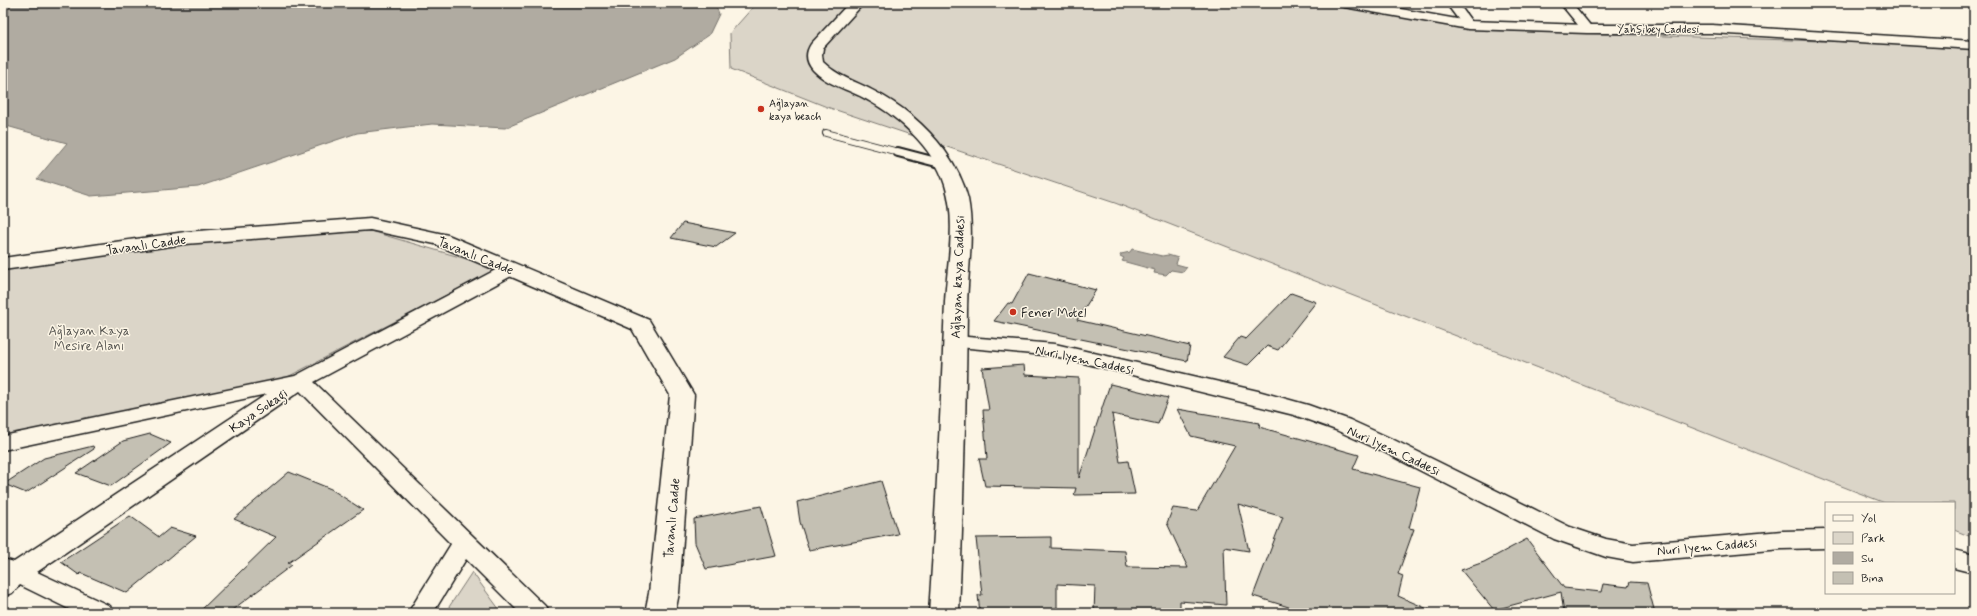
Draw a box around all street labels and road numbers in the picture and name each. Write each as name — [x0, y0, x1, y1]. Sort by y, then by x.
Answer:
street label: Yahşibey Caddesi — [1617, 23, 1699, 37]
street label: Ağlayan kaya Caddesi — [948, 215, 969, 339]
street label: Tavanlı Cadde — [105, 231, 187, 260]
street label: Tavanlı Cadde — [435, 233, 516, 279]
street label: Nuri Iyem Caddesi — [1034, 342, 1136, 379]
street label: Kaya Sokagi — [226, 385, 293, 439]
street label: Nuri Iyem Caddesi — [1344, 422, 1443, 480]
street label: Tavanlı Cadde — [661, 477, 684, 559]
street label: Nuri Iyem Caddesi — [1656, 535, 1758, 560]

